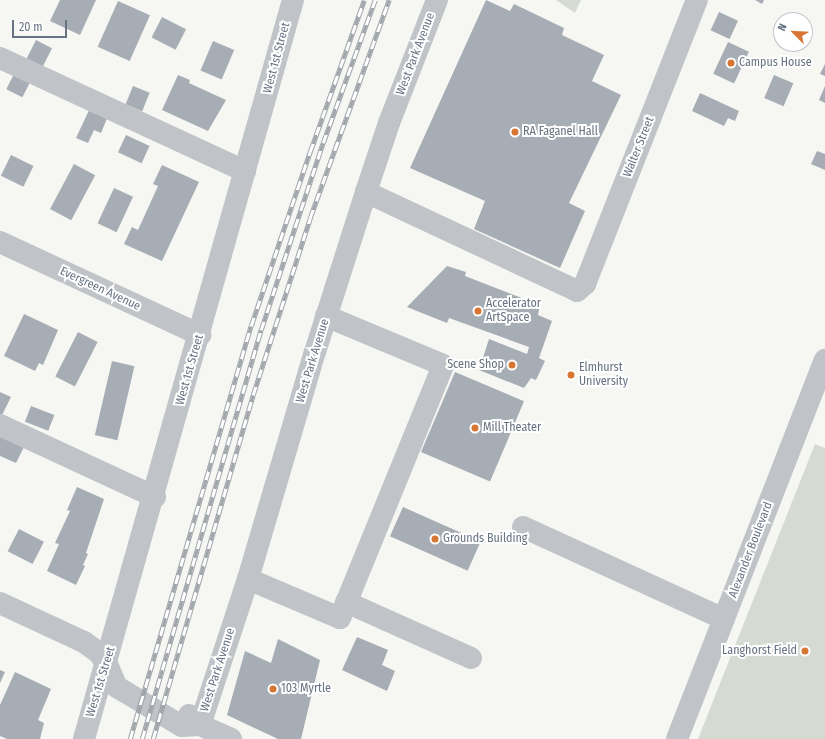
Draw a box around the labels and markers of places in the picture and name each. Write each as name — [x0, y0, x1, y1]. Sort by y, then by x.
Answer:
place label: Campus House — [739, 56, 812, 70]
marker: Campus House — [726, 58, 736, 68]
place label: RA Faganel Hall — [523, 125, 598, 139]
marker: RA Faganel Hall — [510, 127, 520, 137]
place label: Accelerator ArtSpace — [486, 297, 541, 325]
marker: Accelerator ArtSpace — [473, 306, 483, 316]
place label: Scene Shop — [447, 358, 504, 372]
marker: Scene Shop — [507, 360, 517, 370]
place label: Elmhurst University — [579, 361, 628, 389]
marker: Elmhurst University — [566, 370, 576, 380]
place label: Mill Theater — [483, 421, 541, 435]
marker: Mill Theater — [470, 423, 480, 433]
place label: Grounds Building — [443, 532, 527, 546]
marker: Grounds Building — [430, 534, 440, 544]
place label: Langhorst Field — [722, 644, 797, 658]
marker: Langhorst Field — [800, 646, 810, 656]
place label: 103 Myrtle — [281, 682, 331, 696]
marker: 103 Myrtle — [268, 684, 278, 694]

